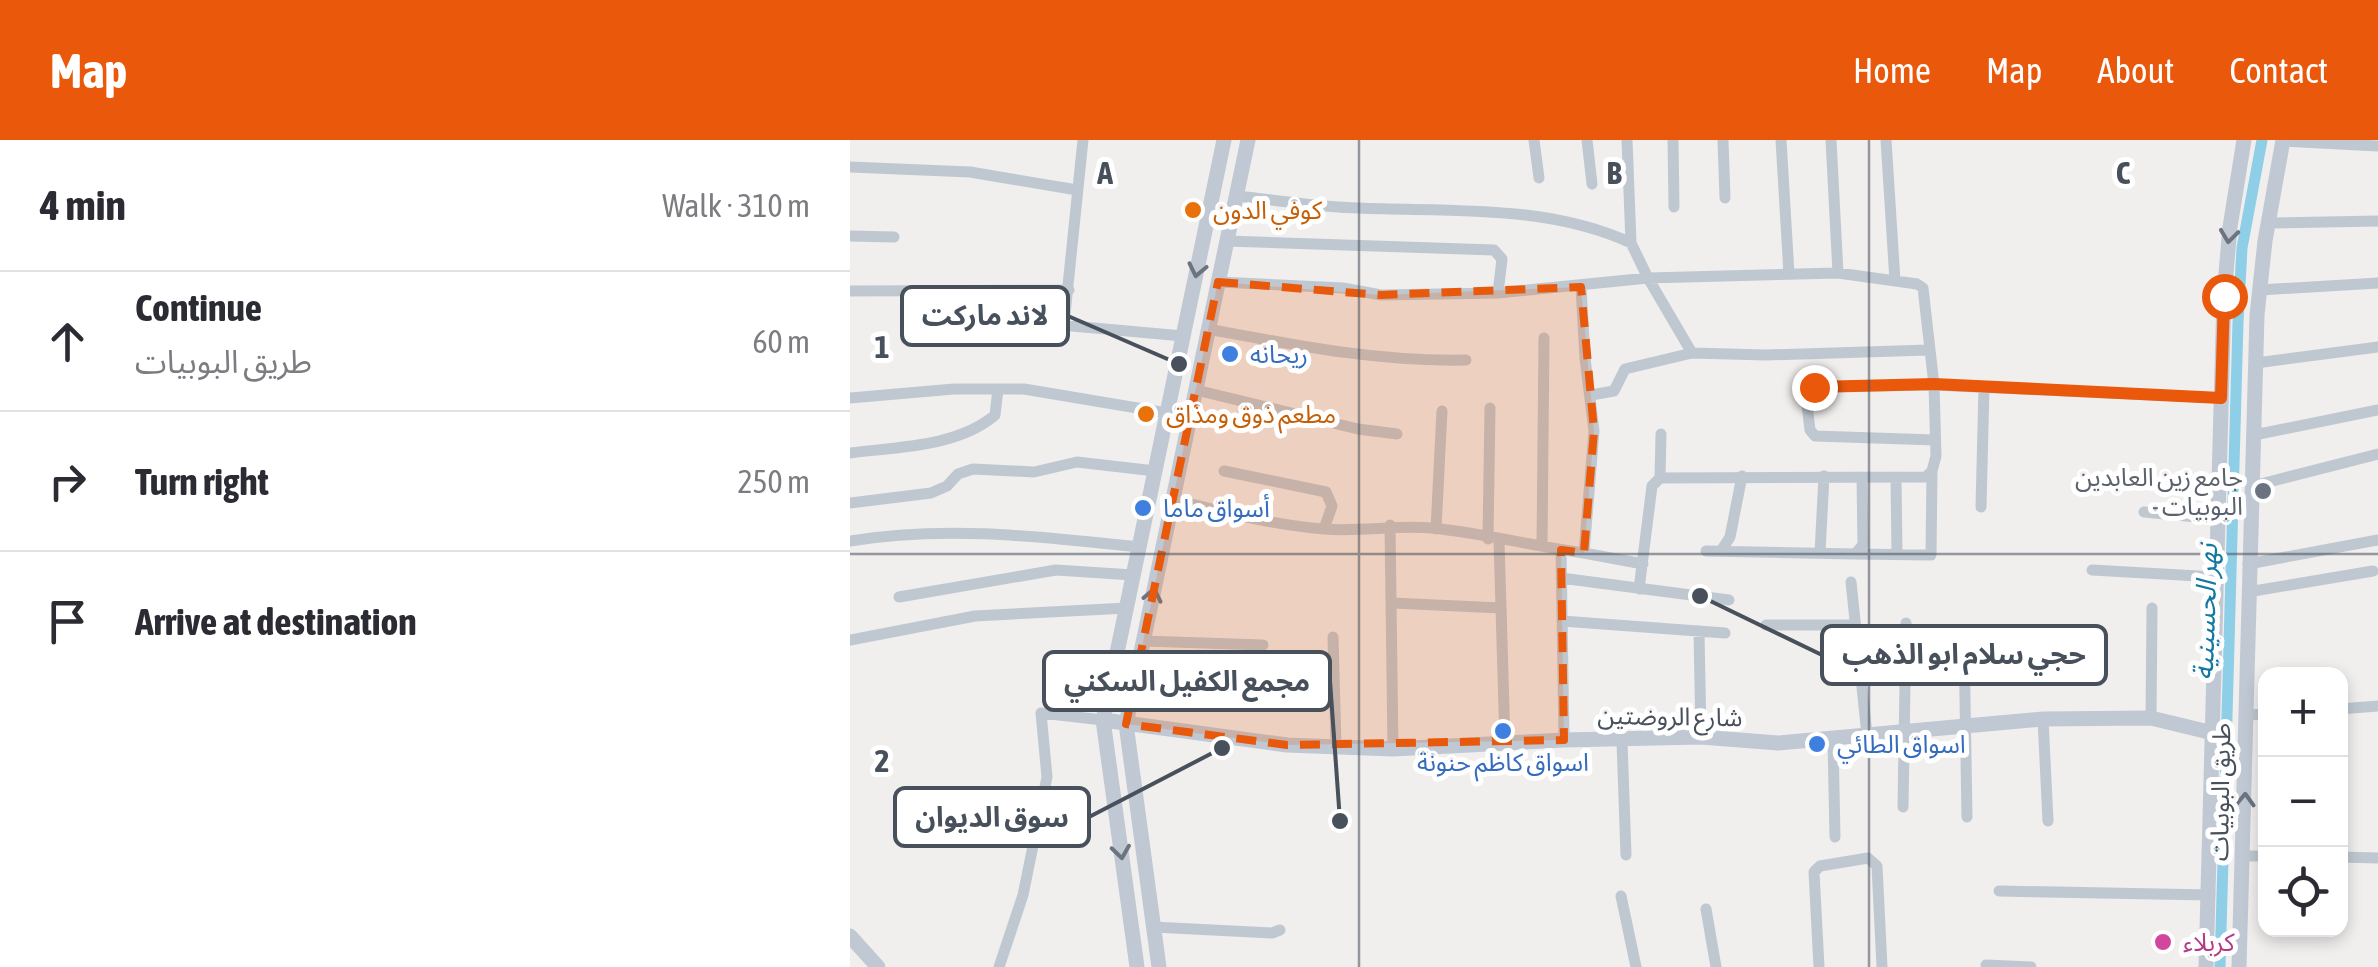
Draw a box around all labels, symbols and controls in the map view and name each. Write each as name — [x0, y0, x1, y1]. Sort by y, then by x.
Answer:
text: Map — [50, 43, 127, 98]
text: Home — [1853, 50, 1931, 90]
text: Map — [1986, 50, 2042, 90]
text: About — [2097, 50, 2174, 90]
text: Contact — [2229, 50, 2328, 90]
text: A — [1096, 154, 1113, 191]
text: B — [1606, 154, 1622, 191]
text: C — [2116, 154, 2131, 191]
text: 4 min — [40, 181, 126, 229]
text: Walk · 310 m — [662, 187, 810, 224]
place label: كوفي الدون — [1213, 196, 1323, 230]
marker: كوفي الدون — [1182, 199, 1204, 221]
one-way arrow — [2219, 229, 2240, 245]
one-way arrow — [1188, 261, 1209, 278]
route start — [2202, 274, 2248, 320]
text: Continue — [135, 286, 262, 329]
callout: لاند ماركت — [902, 287, 1068, 345]
text: لاند ماركت — [922, 299, 1048, 332]
icon: ahead — [40, 314, 95, 369]
text: 60 m — [752, 323, 810, 360]
text: 1 — [874, 328, 890, 365]
place label: ريحانه — [1250, 340, 1308, 369]
text: طريق البوبيات — [135, 343, 312, 380]
marker: ريحانه — [1219, 343, 1241, 365]
route end — [1792, 365, 1838, 411]
place label: مطعم ذوق ومذاق — [1166, 400, 1336, 434]
marker: مطعم ذوق ومذاق — [1135, 403, 1157, 425]
icon: right — [40, 454, 95, 509]
text: Turn right — [135, 460, 269, 503]
text: 250 m — [737, 463, 810, 500]
place label: جامع زين العابدين - البوبيات — [2075, 463, 2243, 521]
marker: جامع زين العابدين - البوبيات — [2252, 480, 2274, 502]
place label: أسواق ماما — [1163, 493, 1270, 523]
marker: أسواق ماما — [1132, 497, 1154, 519]
water label: نهر الحسينية — [2187, 541, 2224, 681]
one-way arrow — [1141, 587, 1162, 604]
icon: arrive — [40, 594, 95, 649]
text: Arrive at destination — [135, 600, 417, 643]
callout: حجي سلام ابو الذهب — [1822, 626, 2106, 684]
text: حجي سلام ابو الذهب — [1842, 638, 2086, 676]
callout: مجمع الكفيل السكني — [1044, 652, 1330, 710]
text: مجمع الكفيل السكني — [1064, 665, 1310, 703]
map controls — [2258, 667, 2348, 937]
button: + — [2258, 667, 2348, 757]
street label: شارع الروضتين — [1597, 701, 1743, 736]
marker: اسواق كاظم حنونة — [1492, 720, 1514, 742]
street label: طريق البوبيات — [2205, 723, 2237, 861]
place label: اسواق الطائي — [1837, 730, 1966, 764]
marker: اسواق الطائي — [1806, 733, 1828, 755]
text: 2 — [874, 742, 890, 779]
place label: اسواق كاظم حنونة — [1417, 748, 1589, 782]
button: − — [2258, 757, 2348, 847]
callout: سوق الديوان — [895, 788, 1089, 846]
one-way arrow — [2235, 791, 2256, 807]
text: سوق الديوان — [915, 801, 1069, 833]
one-way arrow — [1110, 843, 1131, 860]
button: locate — [2258, 847, 2348, 937]
place label: كربلاء — [2183, 928, 2235, 957]
marker: كربلاء — [2152, 931, 2174, 953]

